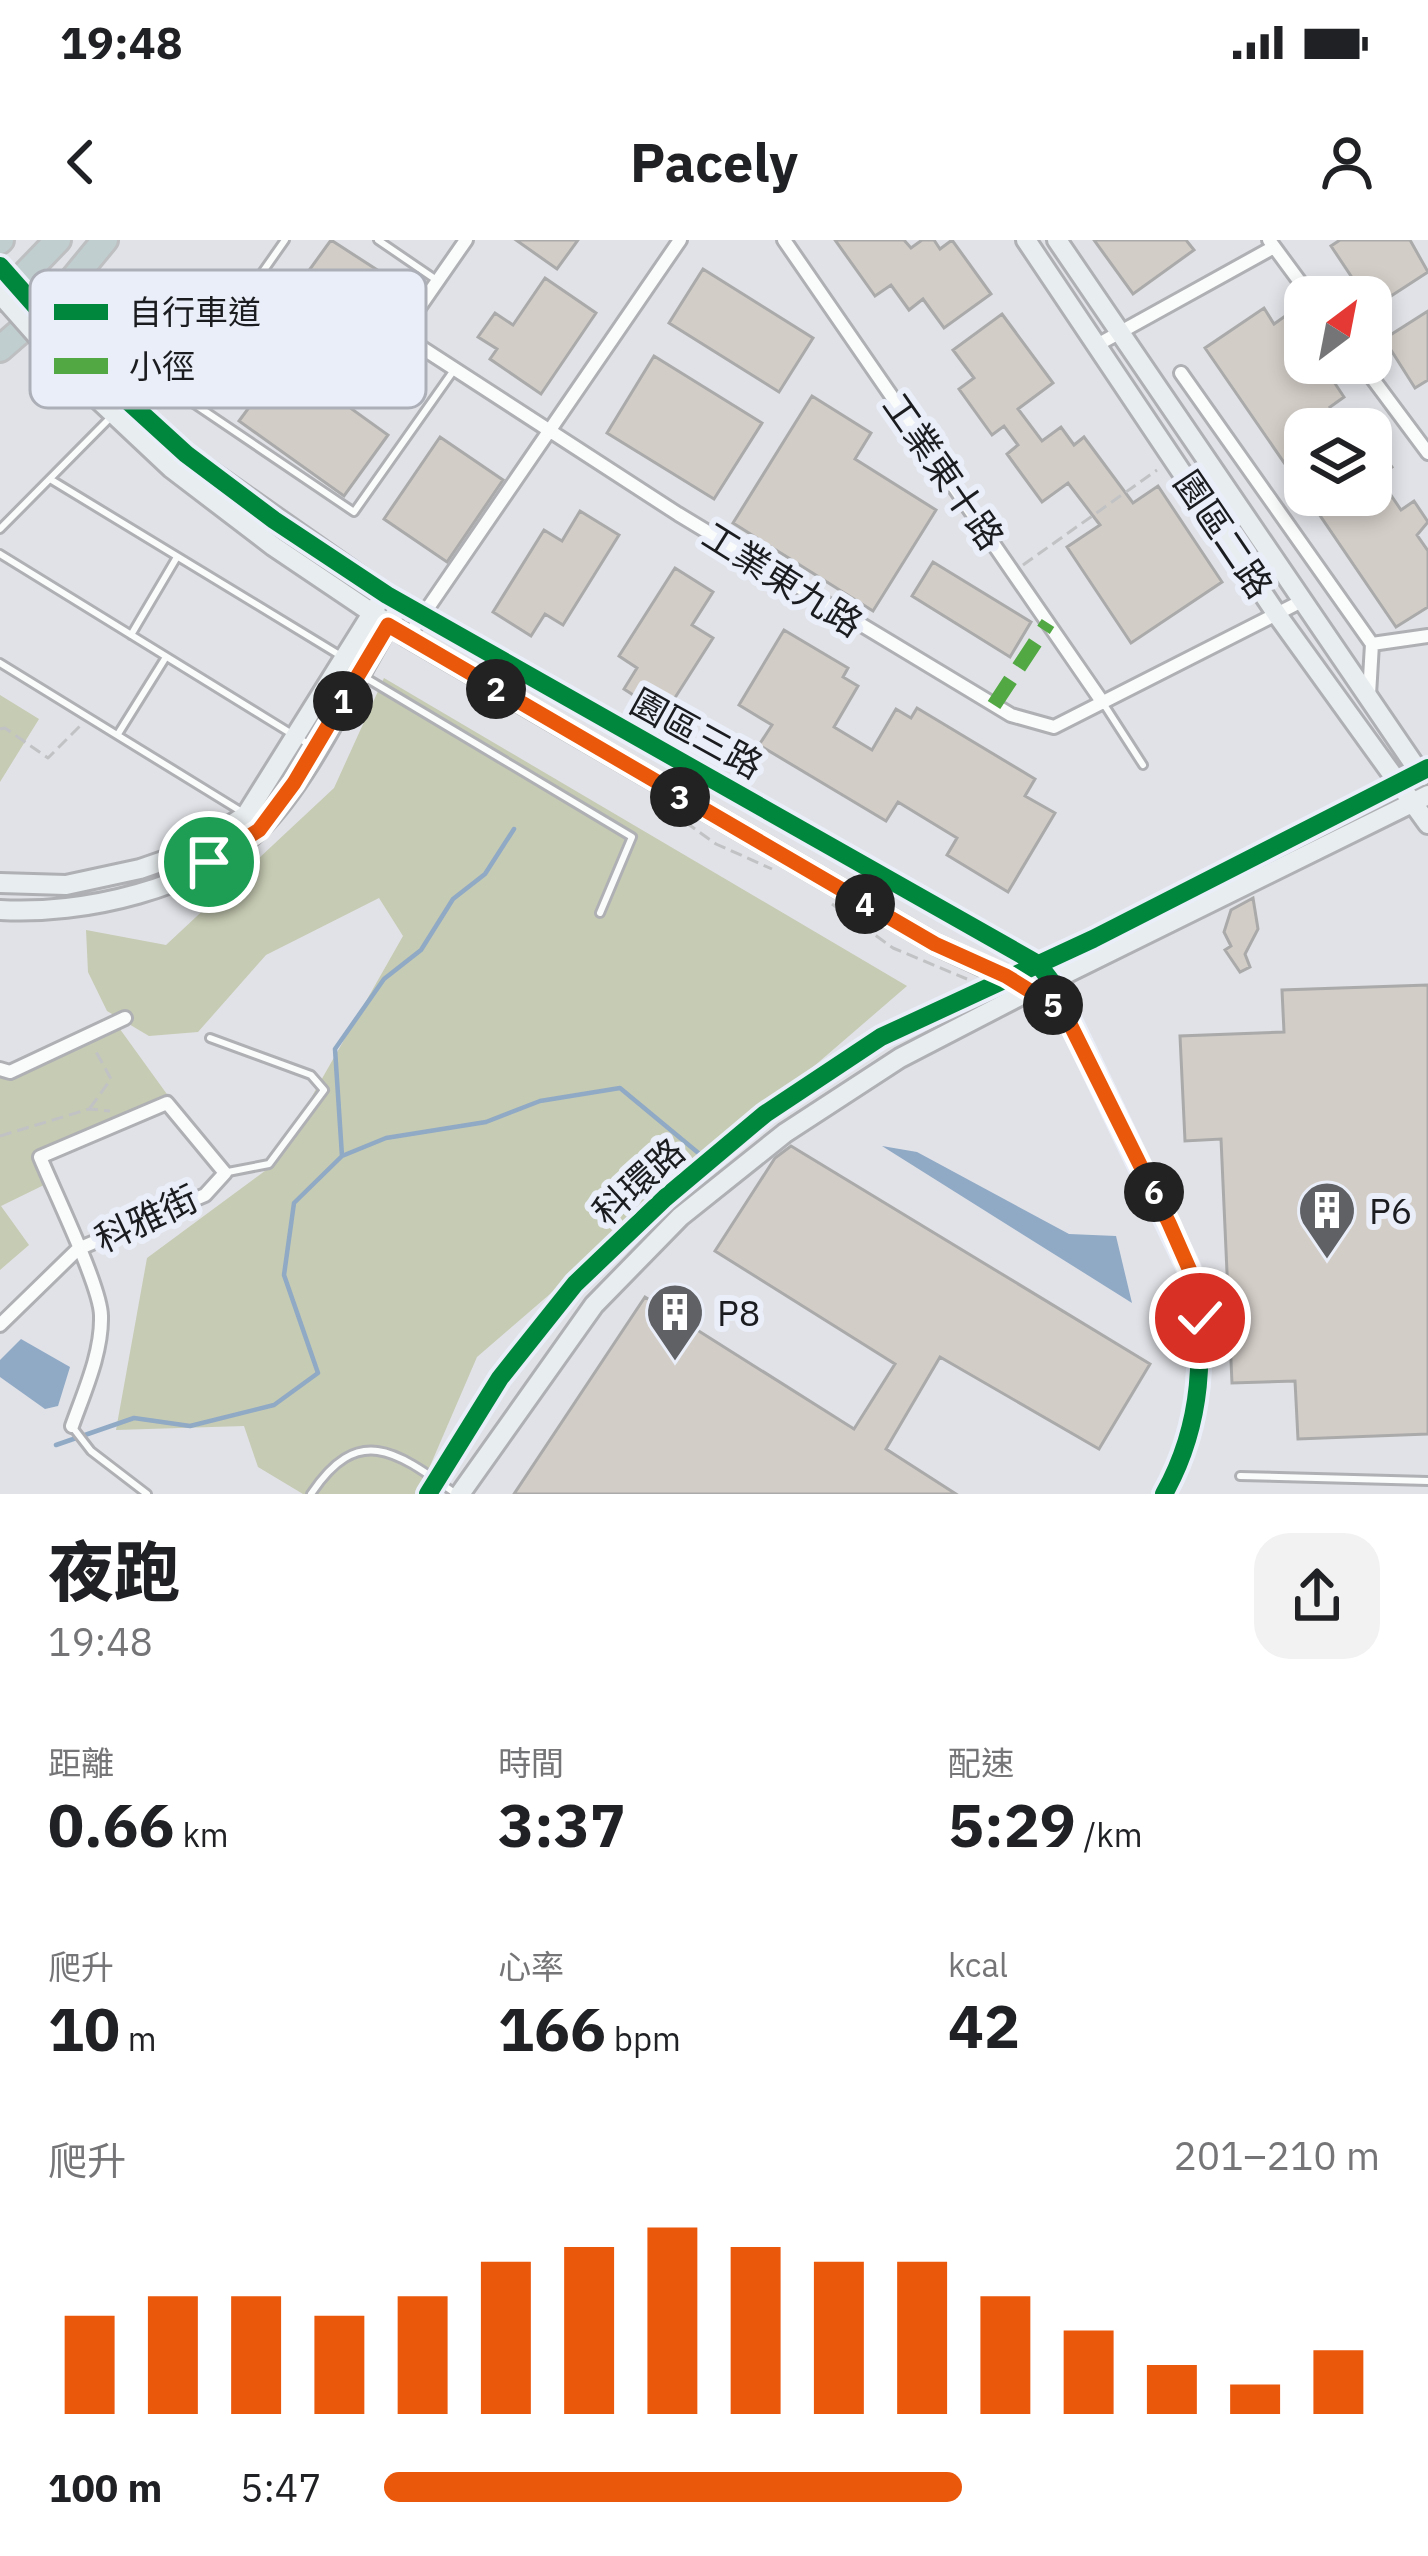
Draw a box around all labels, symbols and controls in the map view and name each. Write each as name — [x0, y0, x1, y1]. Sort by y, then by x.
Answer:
text: 19:48 — [60, 13, 183, 71]
text: Pacely — [630, 127, 798, 197]
icon: back — [48, 129, 114, 195]
icon: person — [1314, 129, 1380, 195]
legend — [30, 270, 426, 408]
north arrow — [1284, 276, 1392, 384]
map controls — [1284, 276, 1392, 516]
text: 自行車道 — [129, 290, 261, 333]
text: 小徑 — [129, 344, 195, 387]
street label: 工業東十路 — [873, 384, 1015, 558]
button: layers — [1284, 408, 1392, 516]
street label: 園區二路 — [1164, 461, 1284, 607]
street label: 工業東九路 — [694, 511, 872, 647]
pin: 2 — [466, 659, 526, 719]
text: 2 — [486, 667, 506, 710]
pin: 1 — [313, 671, 373, 731]
street label: 園區三路 — [623, 678, 771, 788]
text: 1 — [333, 679, 353, 722]
pin: 3 — [650, 767, 710, 827]
text: 3 — [670, 775, 690, 818]
pin — [158, 811, 260, 913]
icon: arrive — [176, 829, 242, 895]
pin: 4 — [835, 874, 895, 934]
text: 4 — [855, 882, 875, 925]
pin: 5 — [1023, 975, 1083, 1035]
text: 5 — [1043, 983, 1063, 1026]
street label: 科環路 — [582, 1127, 694, 1235]
pin: 6 — [1124, 1162, 1184, 1222]
text: 6 — [1144, 1170, 1164, 1213]
street label: 科雅街 — [87, 1174, 205, 1262]
building icon: P6 — [1296, 1179, 1358, 1261]
place label: P6 — [1369, 1187, 1412, 1234]
pin — [1149, 1267, 1251, 1369]
building icon: P8 — [644, 1281, 706, 1363]
icon: check — [1167, 1285, 1233, 1351]
place label: P8 — [717, 1289, 760, 1336]
text: 夜跑 — [48, 1528, 180, 1614]
button: share — [1254, 1533, 1380, 1659]
text: 19:48 — [48, 1616, 153, 1667]
text: 距離 — [48, 1741, 114, 1784]
text: 時間 — [498, 1741, 564, 1784]
text: 配速 — [948, 1741, 1014, 1784]
text: 0.66 — [48, 1785, 175, 1864]
text: 3:37 — [498, 1785, 626, 1864]
text: 5:29 — [948, 1785, 1076, 1864]
text: km — [175, 1813, 229, 1856]
text: /km — [1076, 1813, 1142, 1856]
text: kcal — [948, 1943, 1008, 1986]
text: 爬升 — [48, 1945, 114, 1988]
text: 心率 — [498, 1945, 564, 1988]
text: 42 — [948, 1986, 1020, 2065]
text: 10 — [48, 1989, 120, 2068]
text: 166 — [498, 1989, 606, 2068]
text: m — [120, 2017, 157, 2060]
text: bpm — [606, 2017, 681, 2060]
text: 201–210 m — [1173, 2130, 1380, 2181]
text: 爬升 — [48, 2135, 126, 2186]
text: 100 m — [48, 2462, 162, 2513]
text: 5:47 — [240, 2462, 322, 2513]

